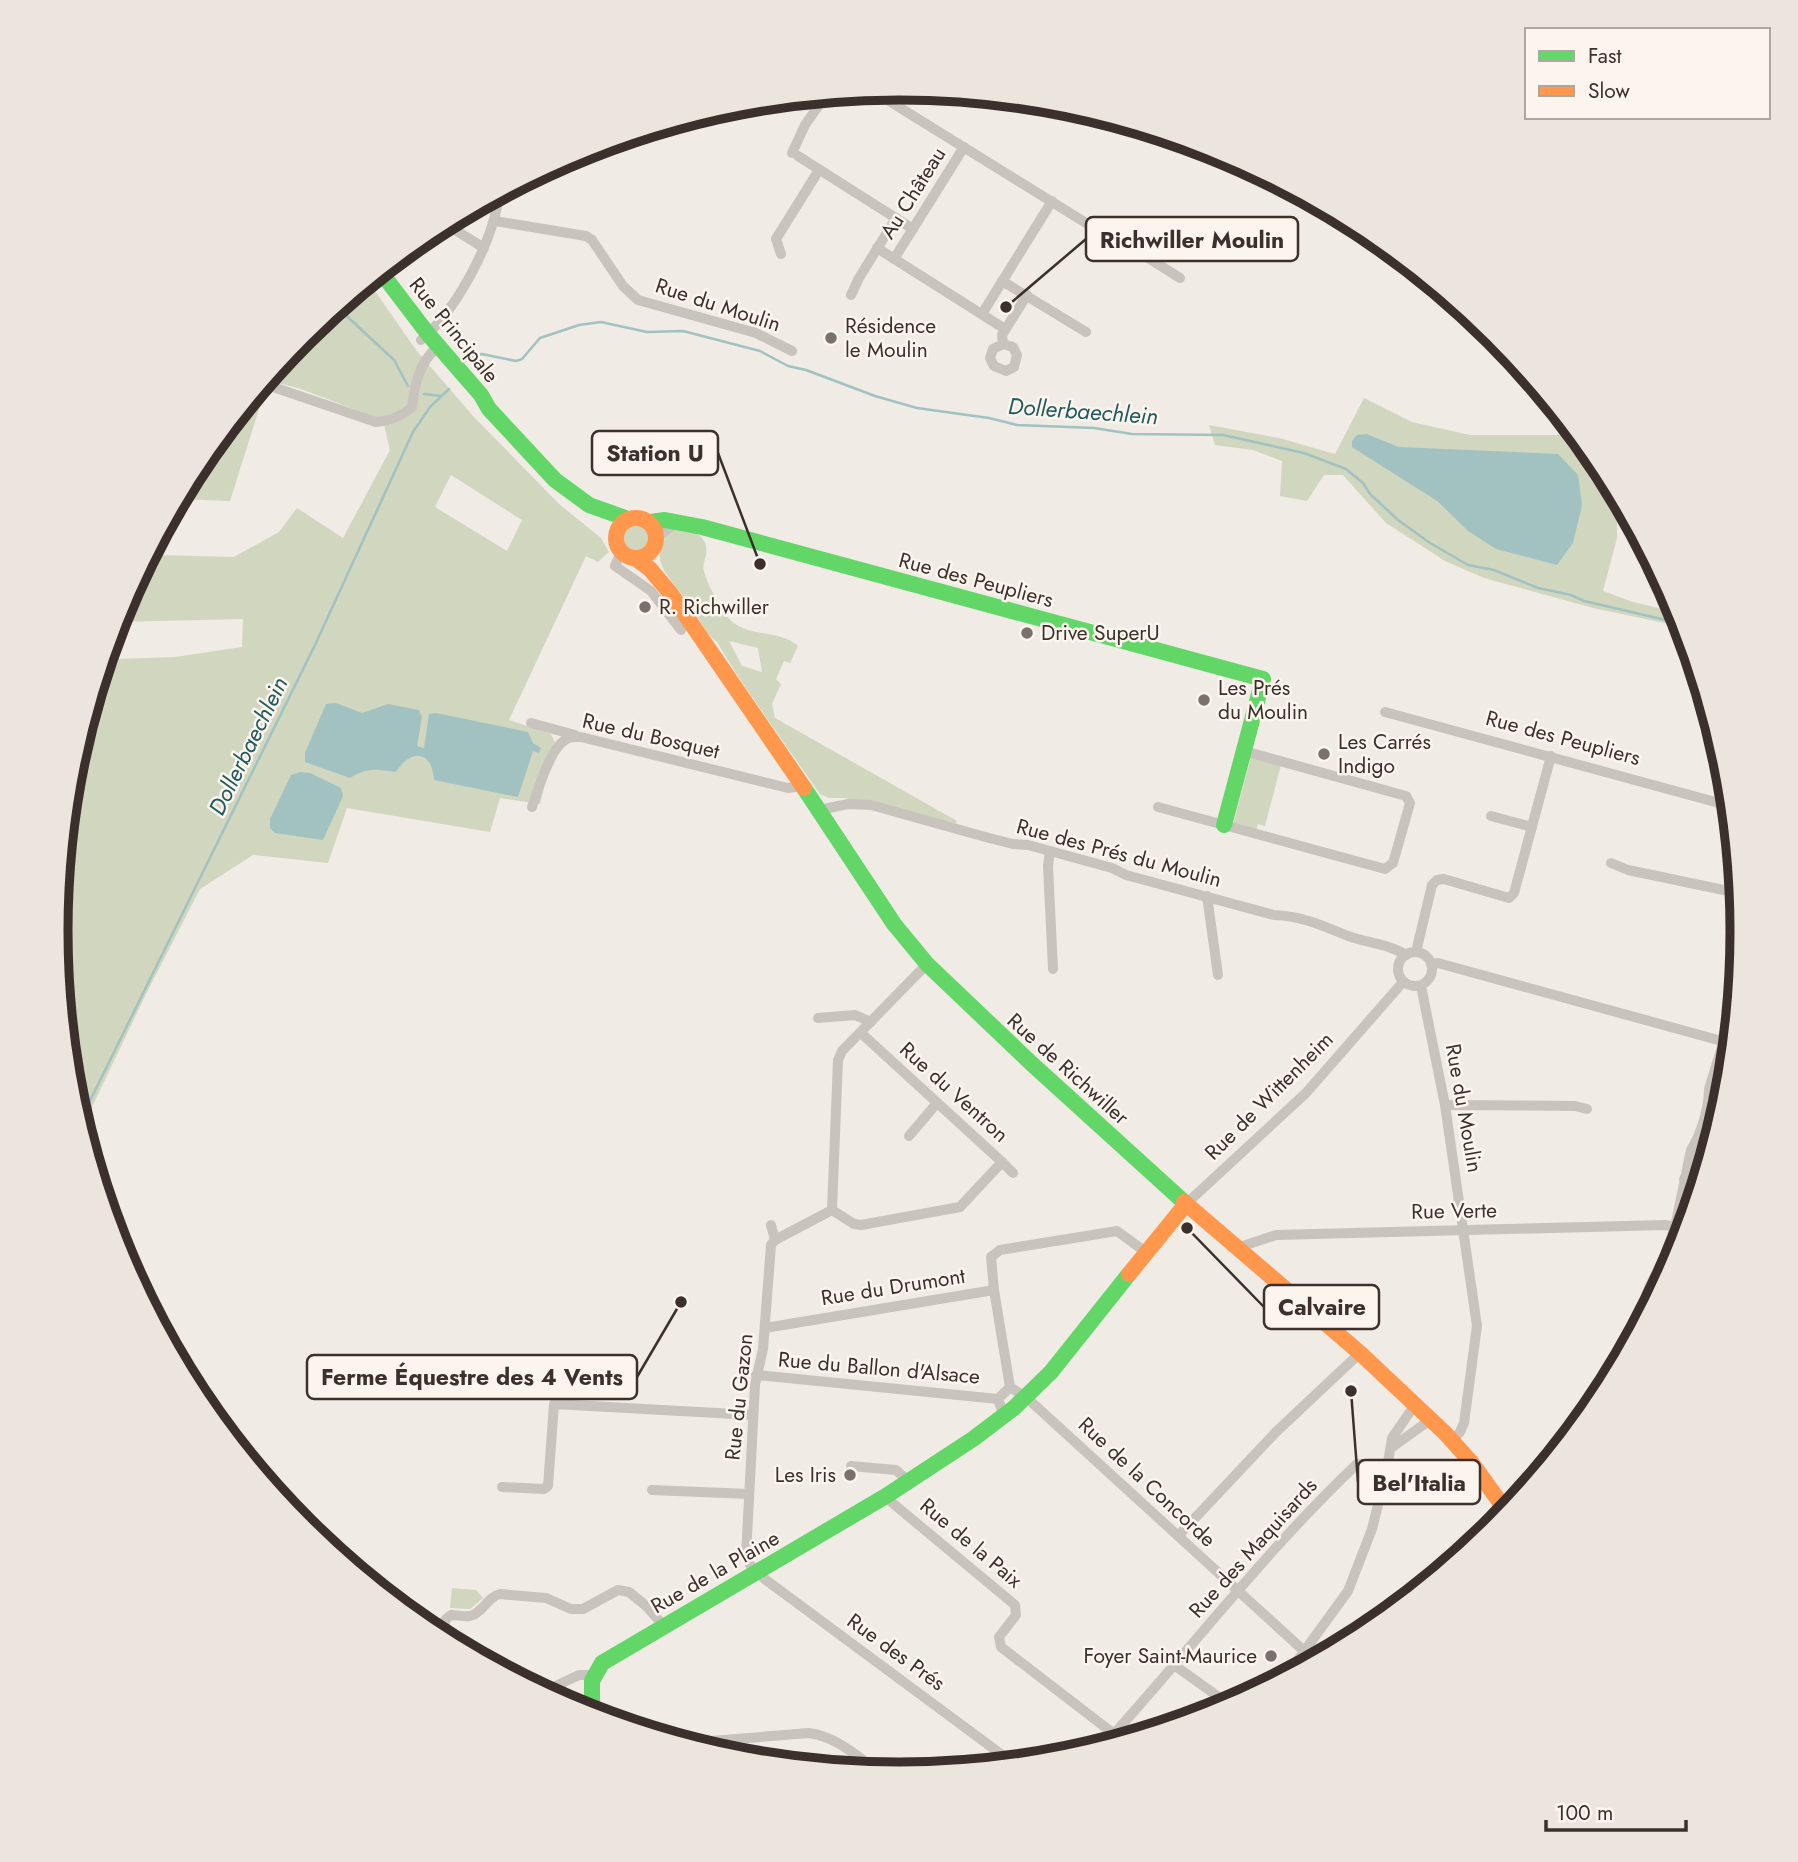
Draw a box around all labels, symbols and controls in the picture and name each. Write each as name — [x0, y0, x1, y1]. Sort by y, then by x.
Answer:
legend — [1525, 28, 1770, 119]
text: Fast — [1588, 41, 1621, 71]
text: Slow — [1588, 76, 1630, 106]
street label: Au Château — [873, 141, 953, 245]
callout: Richwiller Moulin — [1086, 217, 1298, 261]
text: Richwiller Moulin — [1100, 223, 1284, 257]
street label: Rue Principale — [402, 271, 506, 389]
street label: Rue du Moulin — [652, 271, 784, 339]
place label: Résidence le Moulin — [845, 311, 936, 365]
marker: Résidence le Moulin — [823, 330, 839, 346]
water label: Dollerbaechlein — [1007, 389, 1159, 433]
callout: Station U — [592, 431, 718, 475]
text: Station U — [606, 436, 704, 470]
street label: Rue des Peupliers — [895, 545, 1057, 615]
place label: R. Richwiller — [659, 592, 770, 622]
marker: R. Richwiller — [637, 599, 653, 615]
place label: Drive SuperU — [1041, 618, 1160, 648]
marker: Drive SuperU — [1019, 625, 1035, 641]
water label: Dollerbaechlein — [200, 671, 296, 821]
place label: Les Prés du Moulin — [1218, 673, 1308, 727]
marker: Les Prés du Moulin — [1196, 692, 1212, 708]
street label: Rue des Peupliers — [1482, 703, 1644, 773]
street label: Rue du Bosquet — [580, 706, 722, 766]
place label: Les Carrés Indigo — [1338, 727, 1431, 781]
marker: Les Carrés Indigo — [1316, 746, 1332, 762]
street label: Rue des Prés du Moulin — [1013, 811, 1225, 895]
street label: Rue de Richwiller — [1001, 1006, 1136, 1132]
street label: Rue de Wittenheim — [1198, 1025, 1340, 1167]
street label: Rue du Ventron — [893, 1035, 1015, 1149]
street label: Rue du Moulin — [1438, 1041, 1490, 1175]
street label: Rue Verte — [1411, 1195, 1497, 1227]
street label: Rue du Drumont — [819, 1261, 967, 1313]
callout: Calvaire — [1264, 1285, 1379, 1329]
text: Calvaire — [1278, 1290, 1366, 1324]
street label: Rue du Gazon — [717, 1332, 761, 1462]
street label: Rue du Ballon d'Alsace — [777, 1344, 981, 1392]
callout: Ferme Équestre des 4 Vents — [307, 1355, 637, 1399]
text: Ferme Équestre des 4 Vents — [321, 1360, 623, 1394]
street label: Rue de la Concorde — [1071, 1410, 1223, 1554]
place label: Les Iris — [775, 1460, 836, 1490]
callout: Bel'Italia — [1358, 1460, 1480, 1504]
text: Bel'Italia — [1372, 1466, 1466, 1500]
marker: Les Iris — [842, 1467, 858, 1483]
street label: Rue des Maquisards — [1182, 1471, 1324, 1625]
street label: Rue de la Paix — [913, 1491, 1029, 1595]
street label: Rue de la Plaine — [645, 1523, 785, 1621]
street label: Rue des Prés — [841, 1606, 951, 1698]
place label: Foyer Saint-Maurice — [1084, 1641, 1257, 1671]
marker: Foyer Saint-Maurice — [1263, 1648, 1279, 1664]
scale bar — [1546, 1788, 1686, 1832]
text: 100 m — [1556, 1798, 1613, 1828]

